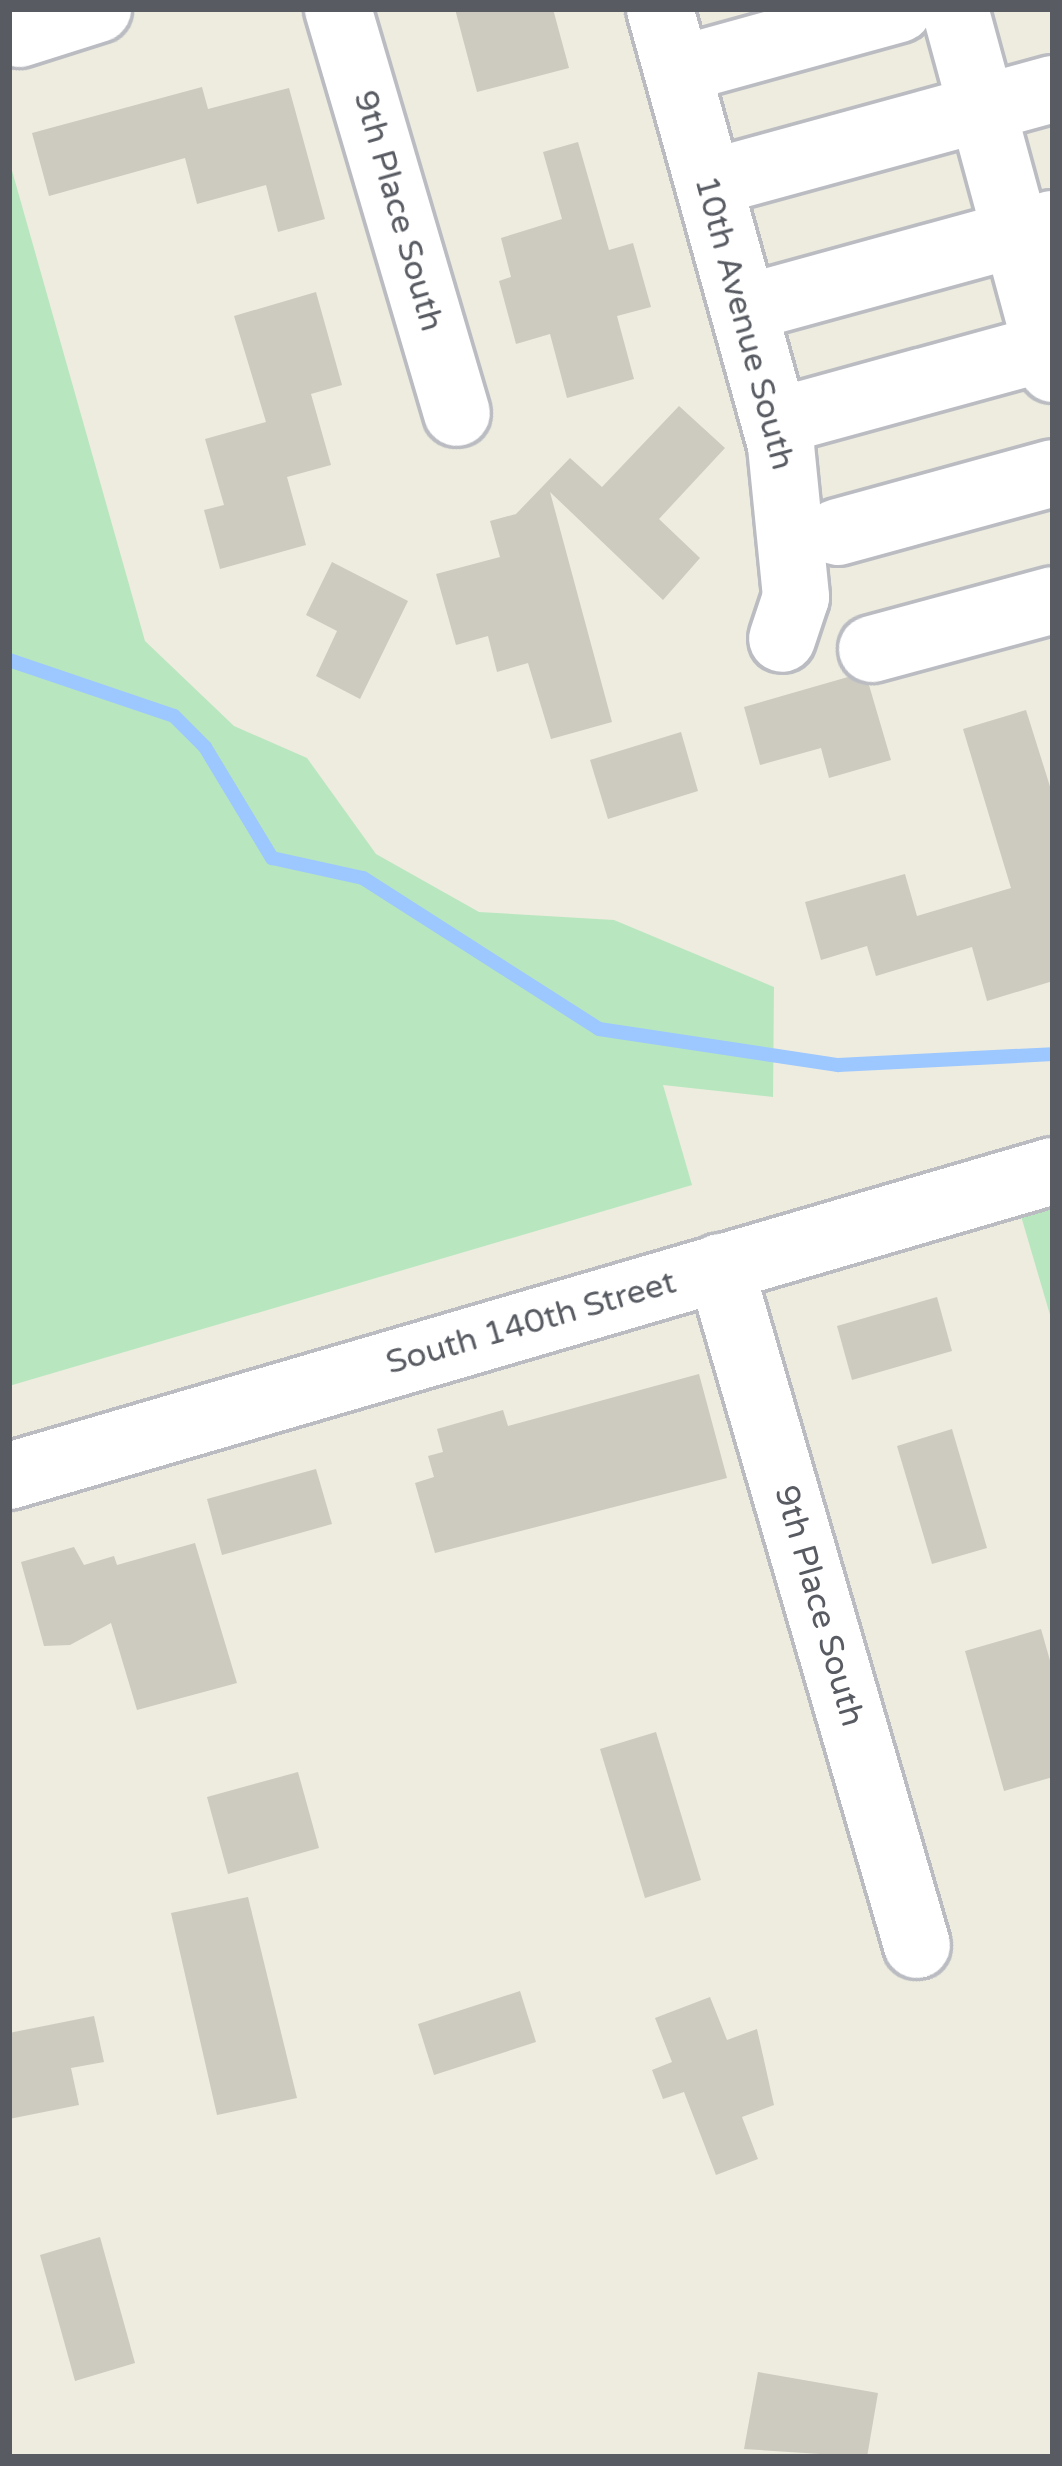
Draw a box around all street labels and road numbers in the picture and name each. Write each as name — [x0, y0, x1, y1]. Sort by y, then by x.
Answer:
street label: 9th Place South — [345, 86, 451, 336]
street label: 10th Avenue South — [686, 172, 802, 474]
street label: South 140th Street — [382, 1263, 680, 1383]
street label: 9th Place South — [766, 1481, 872, 1731]

